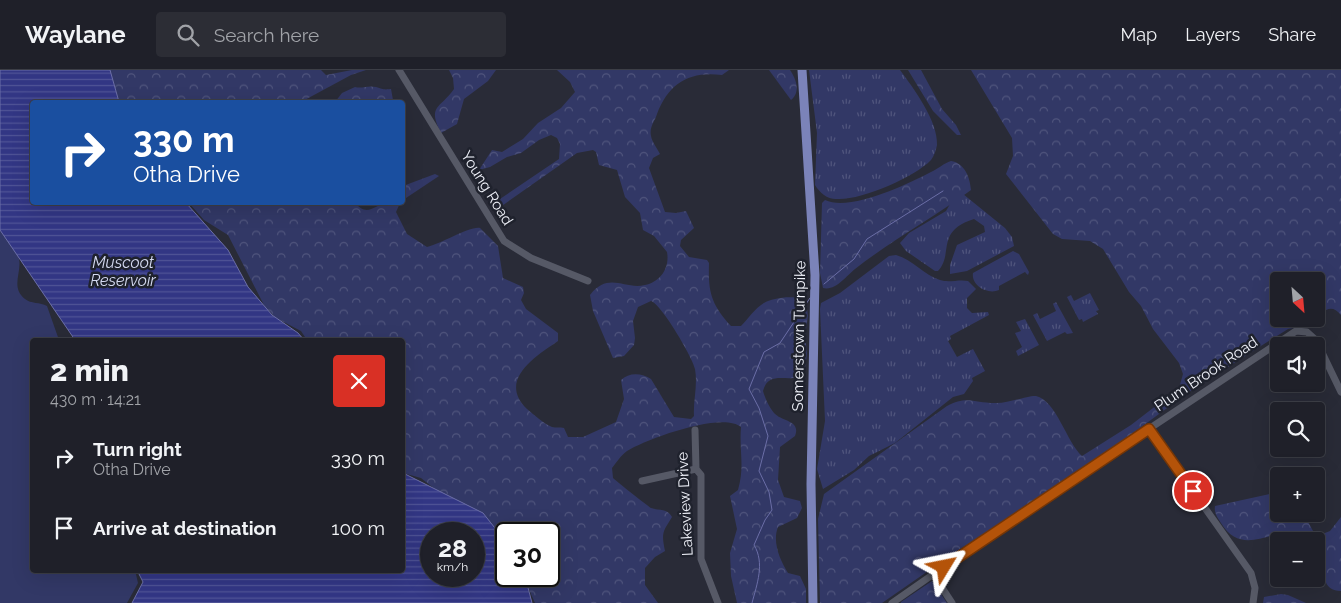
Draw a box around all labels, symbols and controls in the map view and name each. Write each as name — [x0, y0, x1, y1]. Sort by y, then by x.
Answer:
search box — [156, 12, 506, 57]
text: Waylane — [25, 20, 126, 49]
icon: search — [174, 21, 202, 49]
text: Search here — [214, 24, 319, 46]
text: Map — [1121, 24, 1157, 45]
text: Layers — [1185, 24, 1240, 45]
text: Share — [1268, 24, 1316, 45]
text: 330 m — [133, 119, 235, 160]
icon: right — [50, 120, 115, 185]
street label: Young Road — [457, 148, 517, 228]
text: Otha Drive — [133, 161, 240, 187]
water label: Muscoot Reservoir — [90, 253, 156, 290]
street label: Somerstown Turnpike — [789, 260, 809, 411]
north arrow — [1270, 272, 1325, 328]
map controls — [1270, 272, 1325, 587]
street label: Plum Brook Road — [1151, 333, 1261, 415]
button: sound — [1270, 337, 1325, 392]
text: 2 min — [50, 353, 129, 388]
button: close — [333, 355, 385, 407]
text: 430 m · 14:21 — [50, 390, 141, 409]
button: search — [1270, 402, 1325, 457]
text: Turn right — [93, 438, 182, 460]
icon: right — [50, 444, 78, 472]
text: 330 m — [331, 447, 385, 469]
street label: Lakeview Drive — [673, 451, 697, 557]
text: Otha Drive — [93, 460, 171, 479]
button: + — [1270, 467, 1325, 522]
pin — [1172, 470, 1214, 512]
icon: arrive — [1179, 477, 1207, 505]
icon: arrive — [50, 514, 78, 542]
text: Arrive at destination — [93, 517, 277, 539]
text: 100 m — [331, 517, 385, 539]
speed limit sign: 30 — [495, 522, 560, 587]
button: − — [1270, 532, 1325, 587]
text: 28 — [438, 533, 467, 563]
position arrow — [917, 540, 969, 592]
text: km/h — [437, 560, 468, 574]

